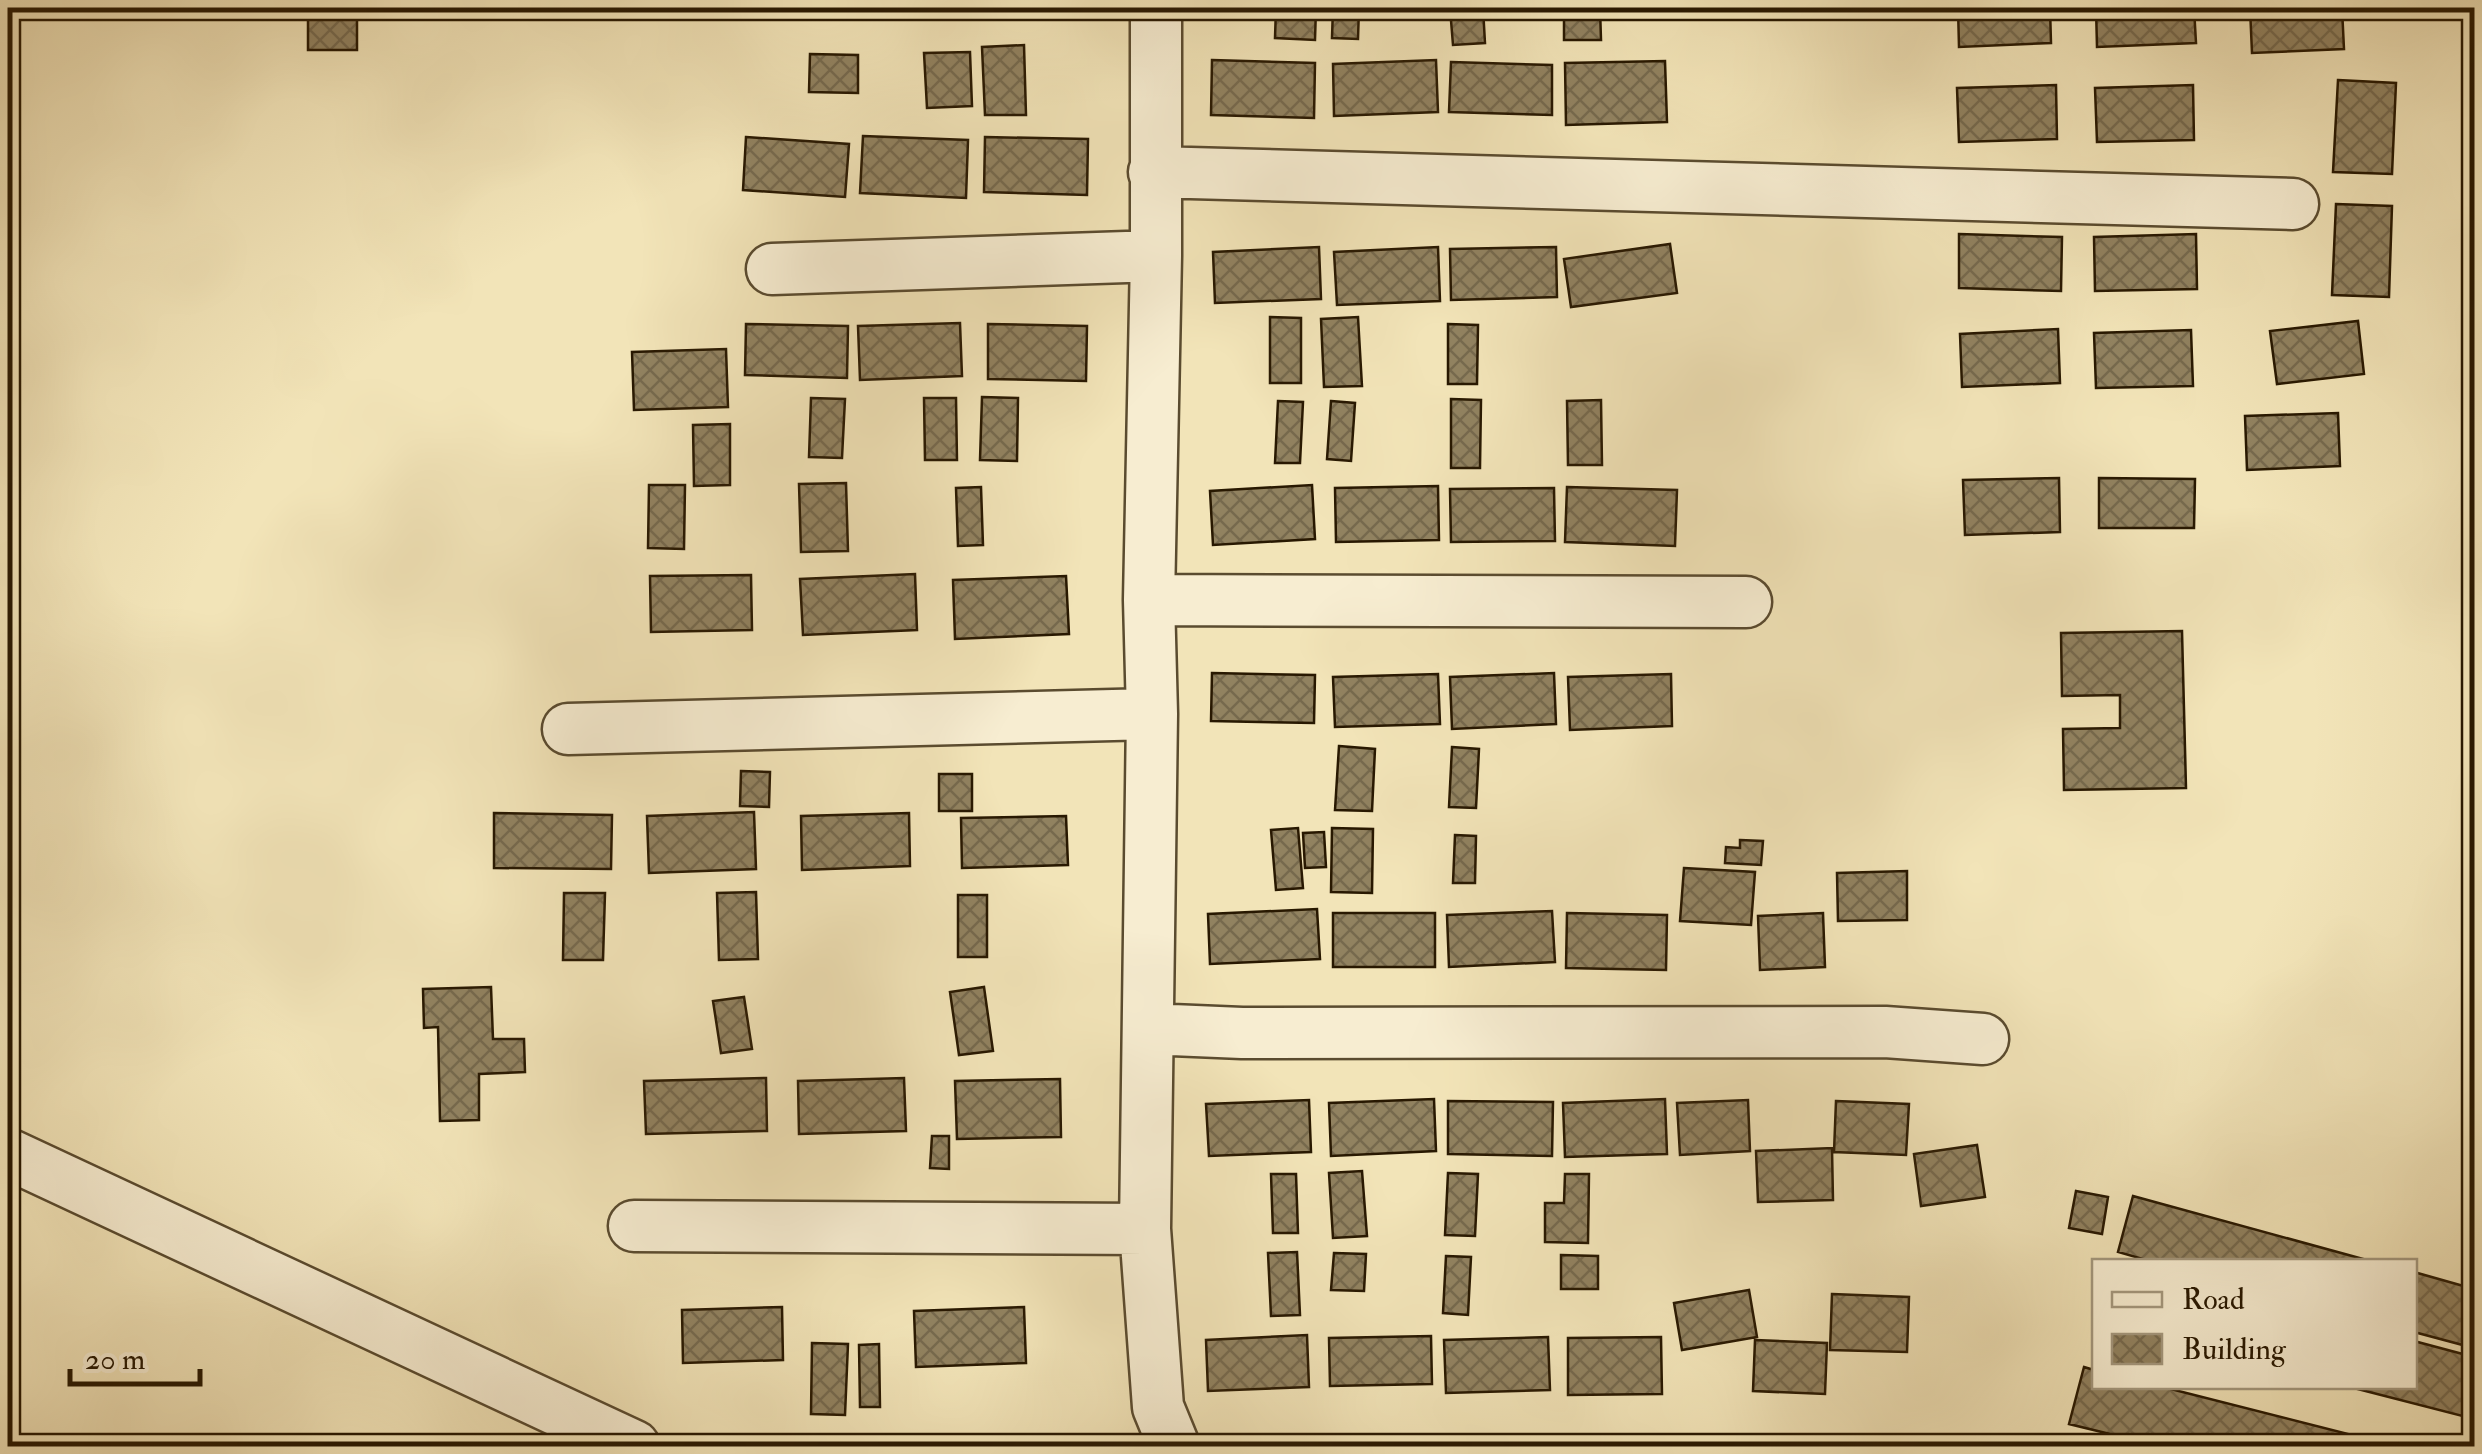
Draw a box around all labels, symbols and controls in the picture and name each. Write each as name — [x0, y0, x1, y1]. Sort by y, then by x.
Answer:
legend — [2092, 1259, 2417, 1389]
text: Road — [2182, 1281, 2245, 1318]
scale bar — [70, 1324, 200, 1386]
text: Building — [2182, 1331, 2287, 1368]
text: 20 m — [85, 1341, 145, 1378]

